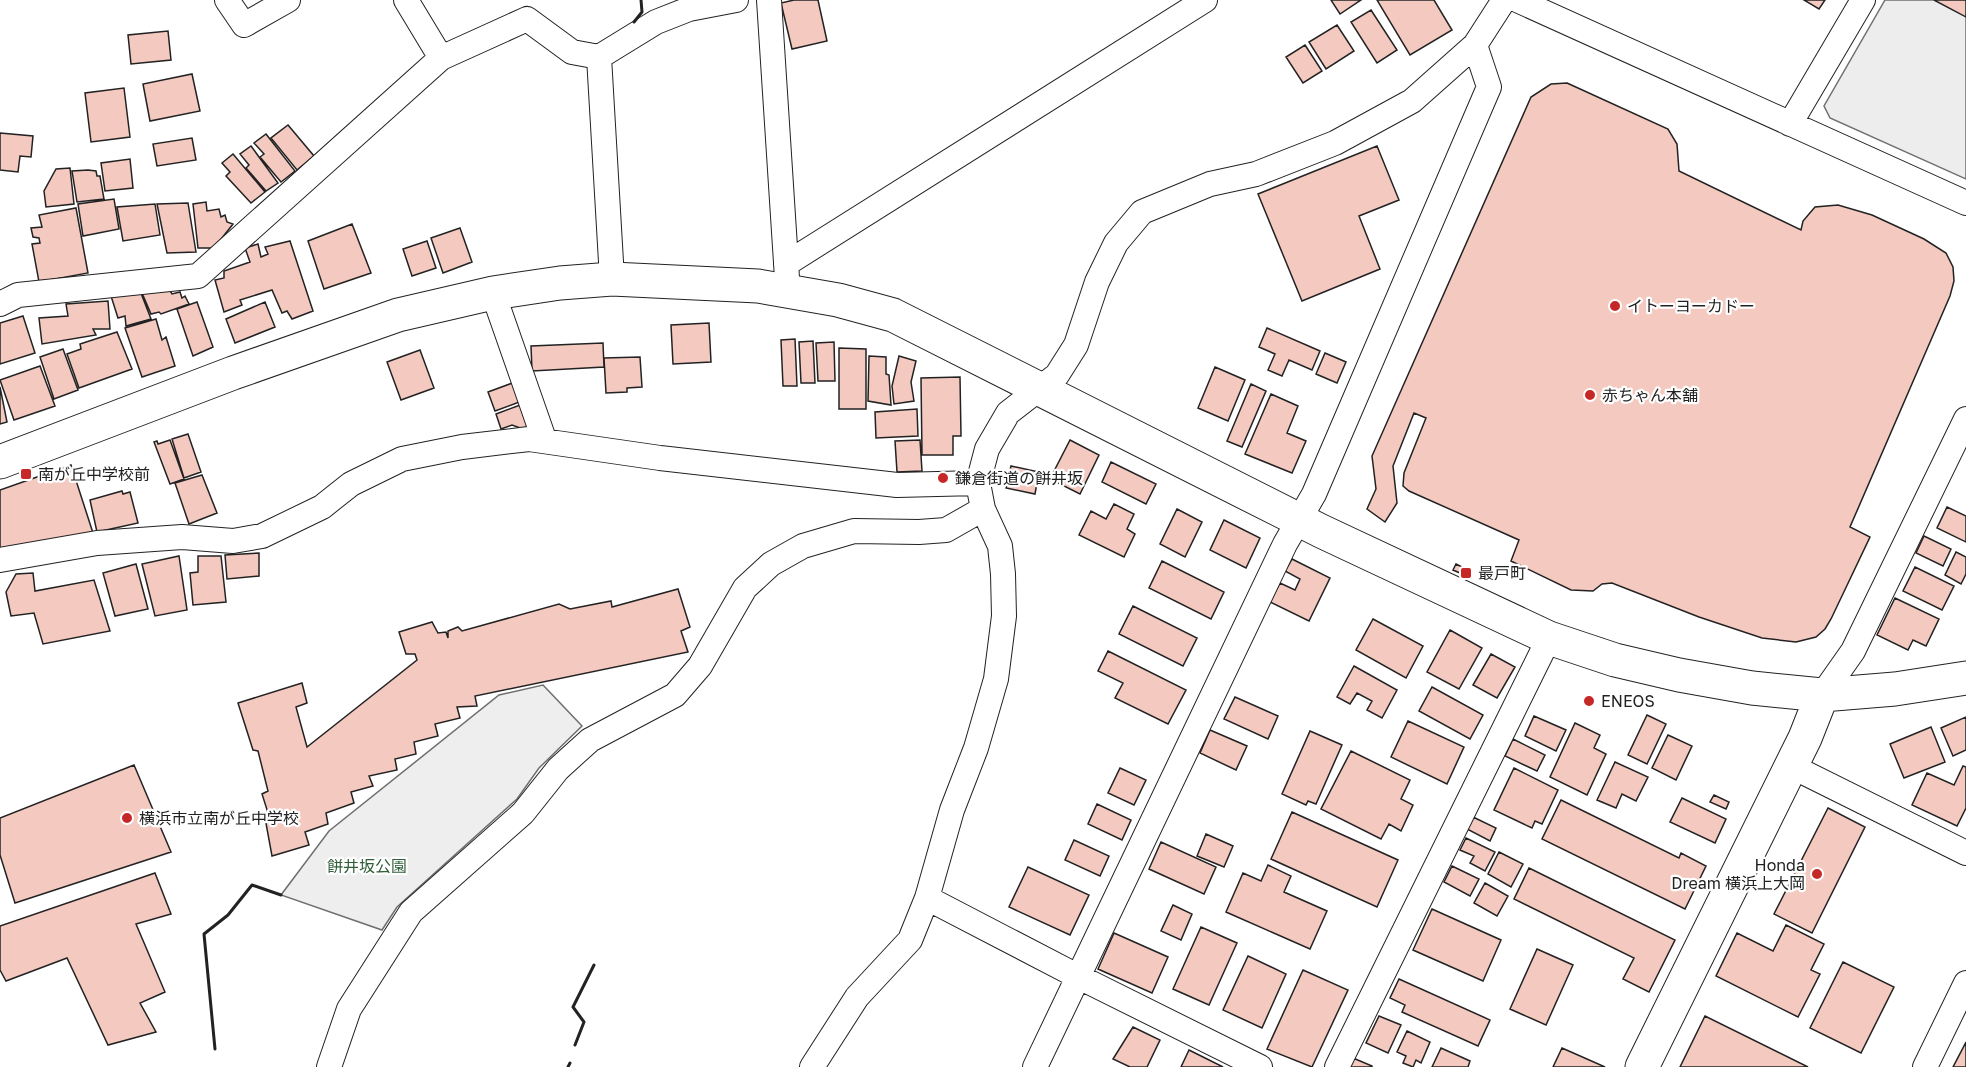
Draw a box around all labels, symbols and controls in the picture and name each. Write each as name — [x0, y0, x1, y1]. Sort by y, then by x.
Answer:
place label: イトーヨーカドー — [1627, 296, 1755, 316]
marker: イトーヨーカドー — [1608, 299, 1622, 313]
place label: 赤ちゃん本舗 — [1602, 385, 1698, 405]
marker: 赤ちゃん本舗 — [1583, 388, 1597, 402]
place label: 南が丘中学校前 — [38, 464, 150, 484]
marker: 南が丘中学校前 — [19, 467, 33, 481]
place label: 鎌倉街道の餅井坂 — [955, 468, 1083, 488]
marker: 鎌倉街道の餅井坂 — [936, 471, 950, 485]
place label: 最戸町 — [1478, 563, 1526, 583]
marker: 最戸町 — [1459, 566, 1473, 580]
place label: ENEOS — [1601, 691, 1655, 711]
marker: ENEOS — [1582, 694, 1596, 708]
place label: 横浜市立南が丘中学校 — [139, 808, 299, 828]
marker: 横浜市立南が丘中学校 — [120, 811, 134, 825]
place label: Honda Dream 横浜上大岡 — [1671, 855, 1805, 893]
park label: 餅井坂公園 — [327, 856, 407, 876]
marker: Honda Dream 横浜上大岡 — [1810, 867, 1824, 881]

